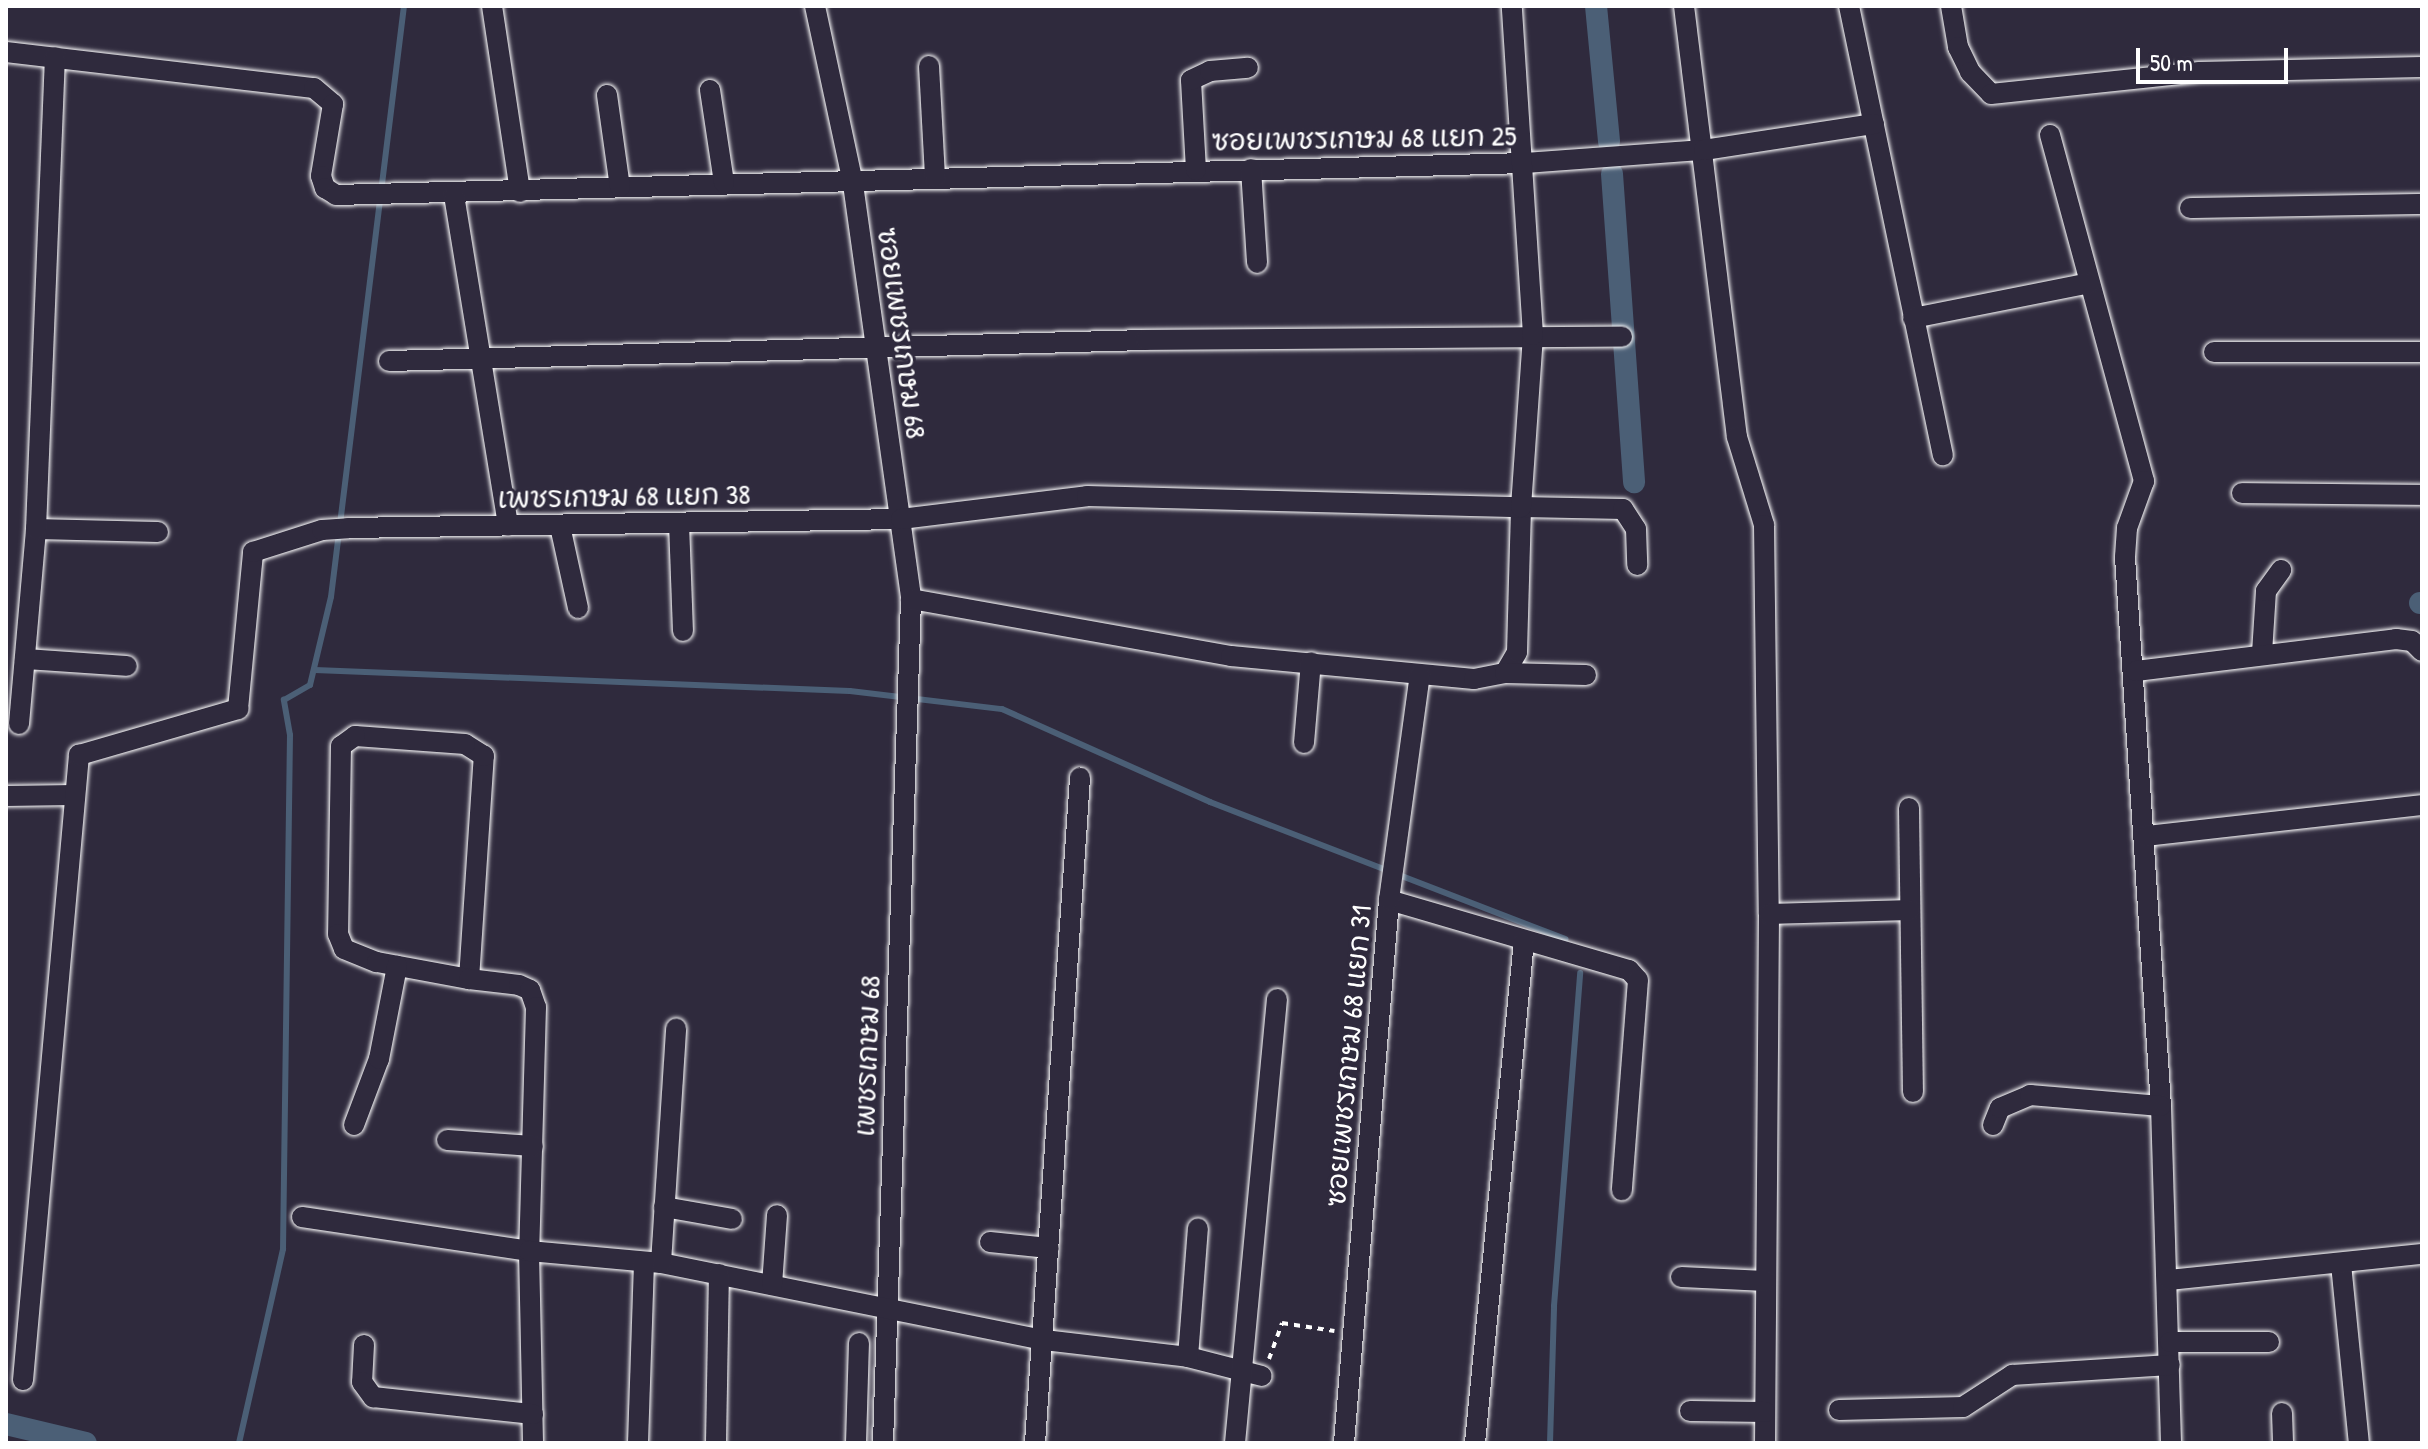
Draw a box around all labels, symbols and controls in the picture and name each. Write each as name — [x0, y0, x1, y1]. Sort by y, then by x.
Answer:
scale bar — [2140, 32, 2292, 82]
text: 50 m — [2150, 46, 2193, 78]
street label: ซอยเพชรเกษม 68 แยก 25 — [1211, 119, 1517, 157]
street label: ซอยเพชรเกษม 68 — [871, 225, 933, 441]
street label: เพชรเกษม 68 แยก 38 — [497, 477, 751, 515]
street label: ซอยเพชรเกษม 68 แยก 31 — [1318, 904, 1378, 1208]
street label: เพชรเกษม 68 — [847, 975, 887, 1137]

